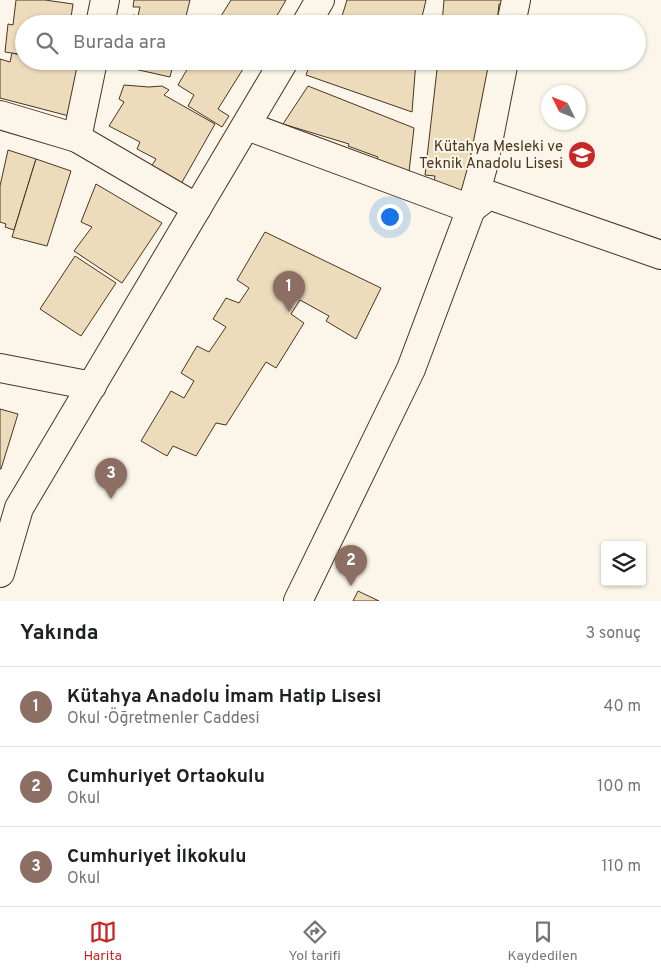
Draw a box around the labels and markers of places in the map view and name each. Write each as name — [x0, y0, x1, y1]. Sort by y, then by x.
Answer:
place label: Kütahya Mesleki ve Teknik Anadolu Lisesi — [419, 138, 563, 174]
school or university icon: Kütahya Mesleki ve Teknik Anadolu Lisesi — [567, 140, 597, 170]
pin: 1 — [273, 271, 305, 312]
pin: 3 — [95, 458, 127, 499]
pin: 2 — [335, 545, 367, 586]

